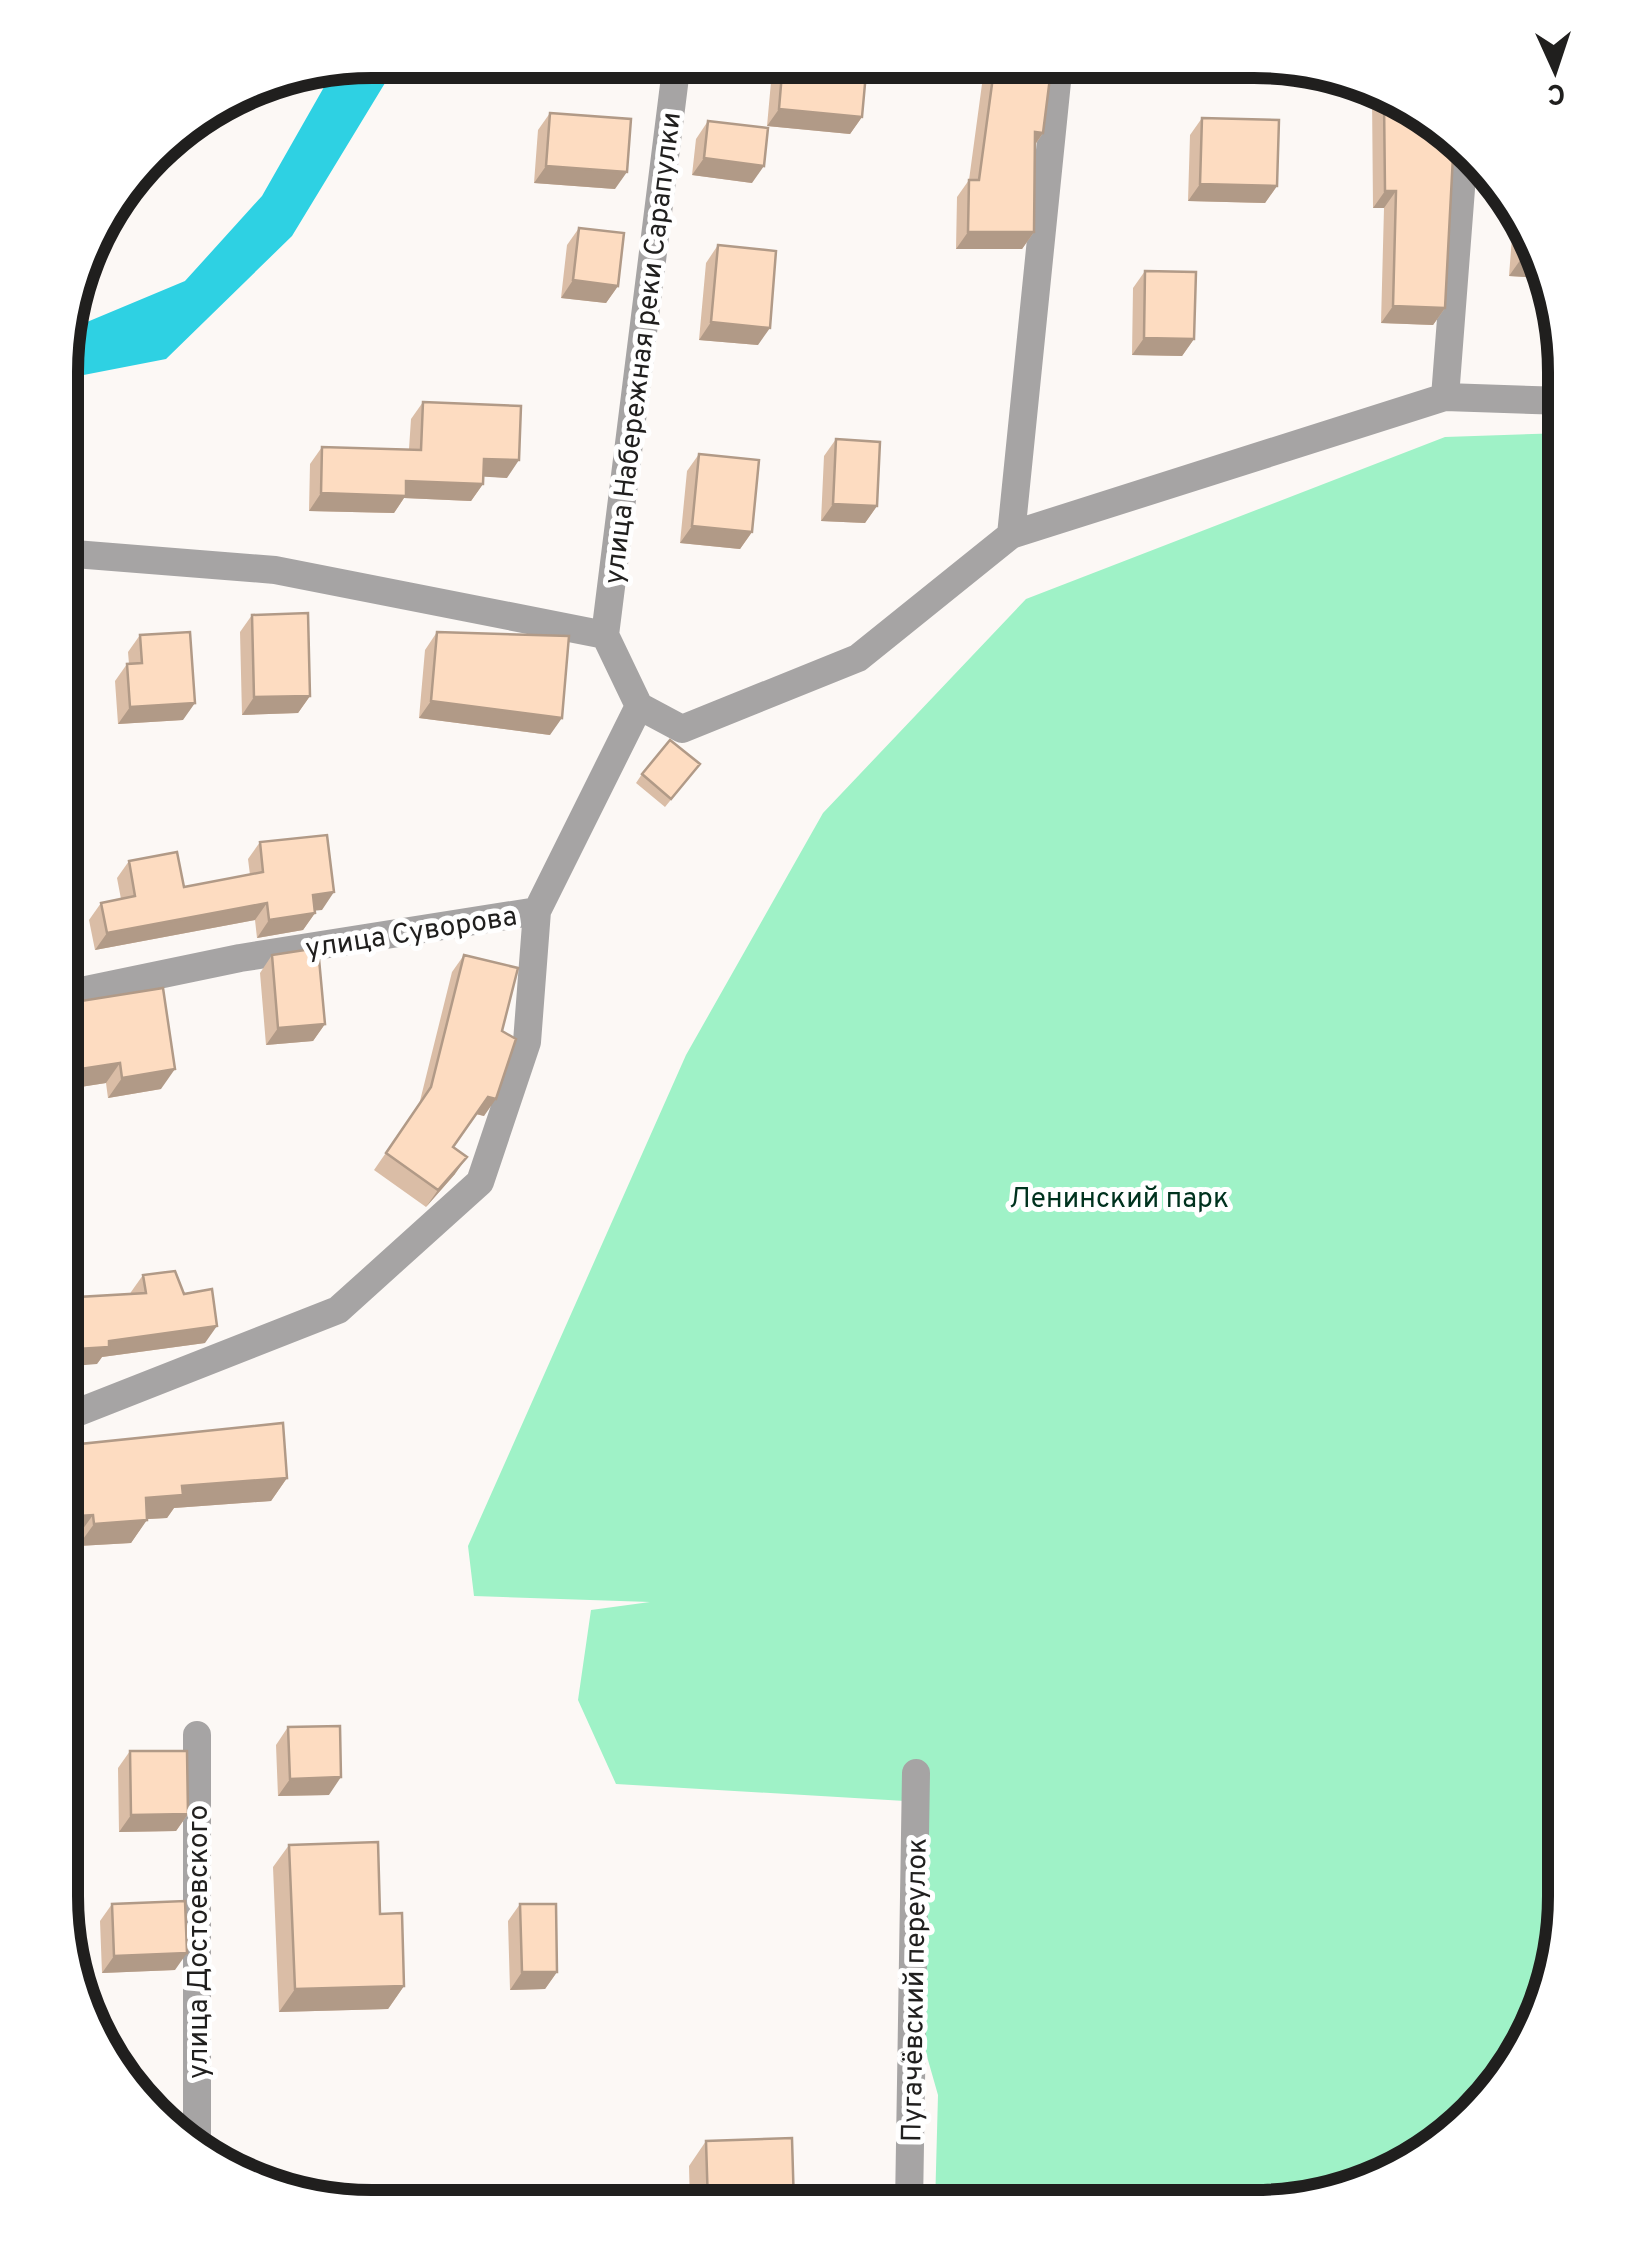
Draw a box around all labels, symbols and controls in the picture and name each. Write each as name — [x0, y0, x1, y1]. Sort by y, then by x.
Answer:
north arrow — [1505, 20, 1605, 120]
text: С — [1546, 74, 1566, 110]
street label: улица Набережная реки Сарапулки — [597, 110, 691, 587]
street label: улица Суворова — [303, 899, 520, 968]
park label: Ленинский парк — [1009, 1182, 1229, 1218]
street label: улица Достоевского — [182, 1805, 218, 2079]
street label: Пугачёвский переулок — [895, 1838, 937, 2143]

